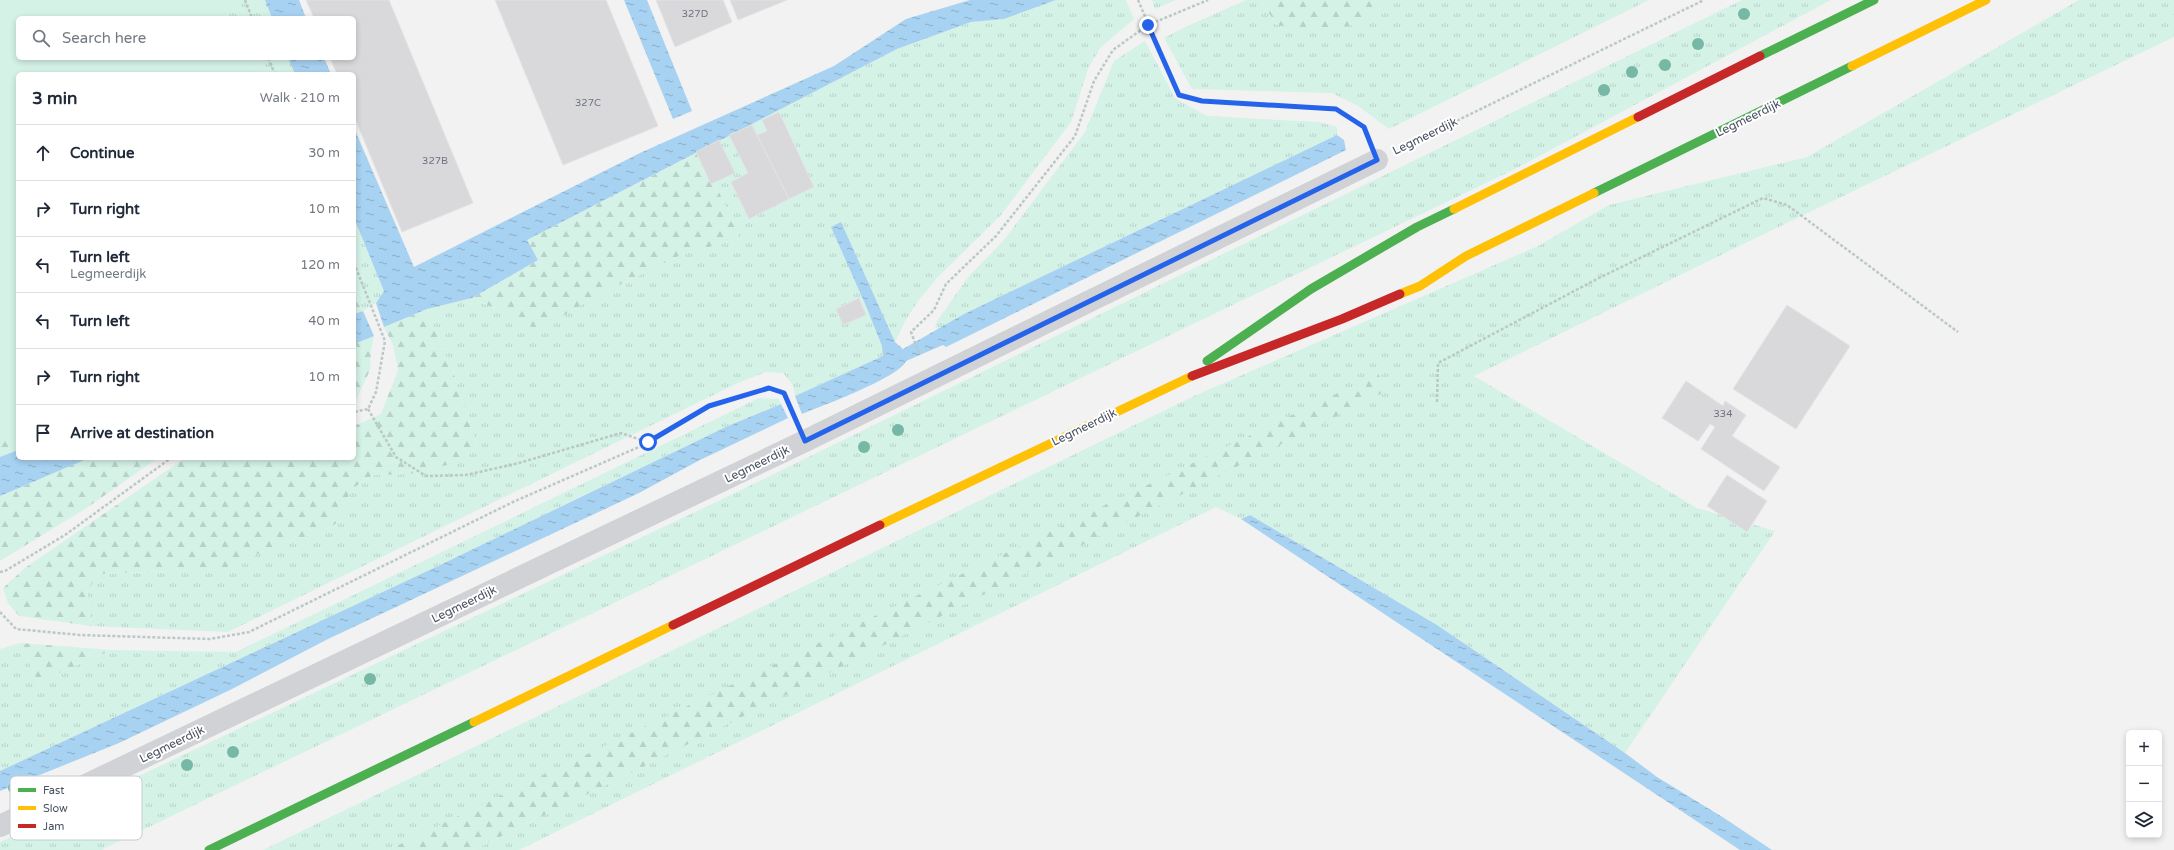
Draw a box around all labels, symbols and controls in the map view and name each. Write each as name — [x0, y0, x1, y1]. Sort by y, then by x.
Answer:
house number: 327D — [682, 8, 708, 20]
search box — [16, 16, 356, 60]
route end — [1139, 16, 1157, 34]
icon: search — [30, 27, 52, 49]
text: Search here — [62, 29, 146, 47]
text: 3 min — [32, 88, 77, 109]
text: Walk · 210 m — [260, 90, 340, 106]
street label: Legmeerdijk — [1713, 96, 1783, 140]
house number: 327C — [575, 97, 601, 109]
street label: Legmeerdijk — [1390, 114, 1460, 158]
icon: ahead — [32, 142, 54, 164]
text: Continue — [70, 144, 134, 162]
text: 30 m — [308, 145, 340, 161]
house number: 327B — [422, 155, 448, 167]
icon: right — [32, 198, 54, 220]
text: Turn right — [70, 200, 140, 218]
text: 10 m — [308, 201, 340, 217]
text: Turn left — [70, 248, 130, 266]
icon: left — [32, 254, 54, 276]
text: 120 m — [300, 257, 340, 273]
text: Legmeerdijk — [70, 266, 146, 282]
icon: left — [32, 310, 54, 332]
text: Turn left — [70, 312, 130, 330]
text: 40 m — [308, 313, 340, 329]
icon: right — [32, 366, 54, 388]
text: Turn right — [70, 368, 140, 386]
text: 10 m — [308, 369, 340, 385]
street label: Legmeerdijk — [1049, 405, 1119, 449]
house number: 334 — [1714, 408, 1732, 420]
icon: arrive — [32, 422, 54, 444]
text: Arrive at destination — [70, 424, 214, 442]
route start — [639, 433, 657, 451]
street label: Legmeerdijk — [722, 442, 792, 486]
street label: Legmeerdijk — [429, 582, 499, 626]
street label: Legmeerdijk — [137, 722, 207, 766]
map controls — [2126, 730, 2162, 838]
button: + — [2126, 730, 2162, 766]
button: − — [2126, 766, 2162, 802]
legend — [10, 776, 142, 840]
text: Fast — [43, 784, 64, 797]
text: Slow — [43, 802, 68, 815]
button: layers — [2126, 802, 2162, 838]
text: Jam — [43, 820, 64, 833]

